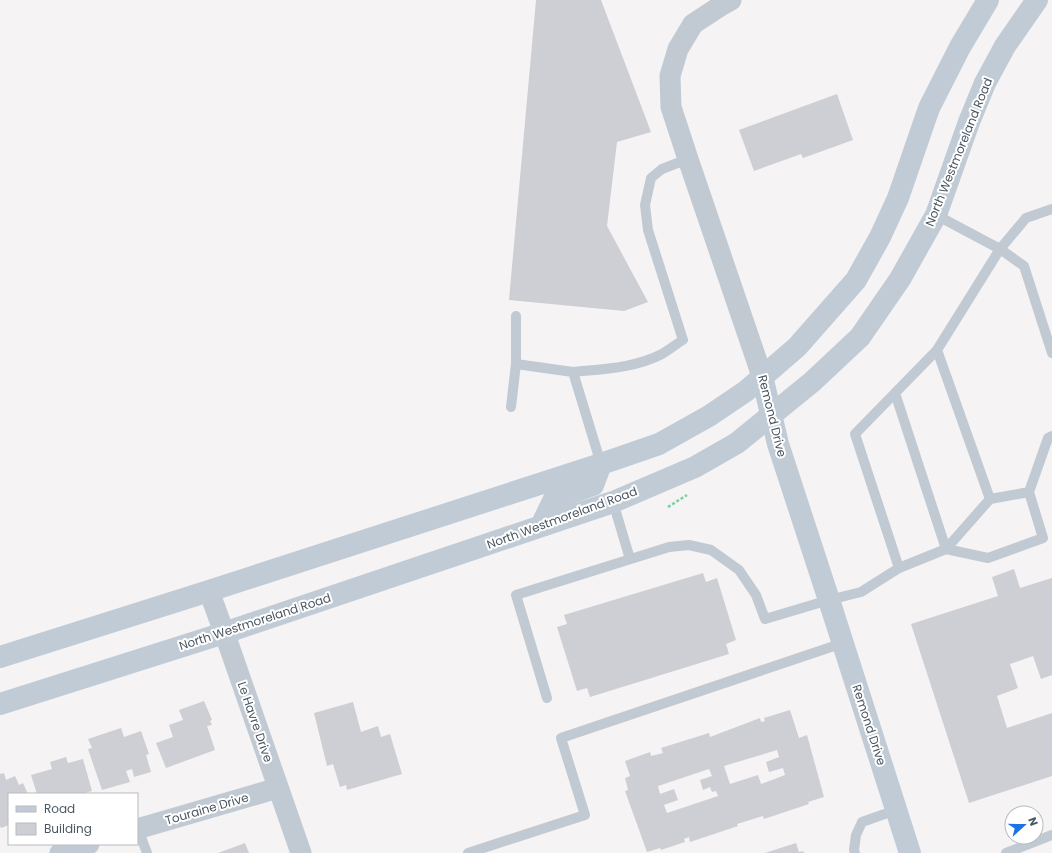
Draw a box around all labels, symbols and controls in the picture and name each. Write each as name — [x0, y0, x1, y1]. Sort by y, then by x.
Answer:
street label: North Westmoreland Road — [921, 75, 996, 229]
street label: Remond Drive — [754, 373, 791, 459]
street label: North Westmoreland Road — [484, 482, 639, 553]
street label: North Westmoreland Road — [177, 589, 333, 654]
street label: Le Havre Drive — [234, 679, 277, 764]
street label: Remond Drive — [848, 682, 891, 767]
street label: Touraine Drive — [163, 789, 250, 829]
legend — [8, 793, 138, 845]
text: Road — [44, 800, 75, 817]
north arrow — [1004, 805, 1044, 845]
text: N — [1024, 815, 1042, 828]
text: Building — [44, 820, 92, 837]

